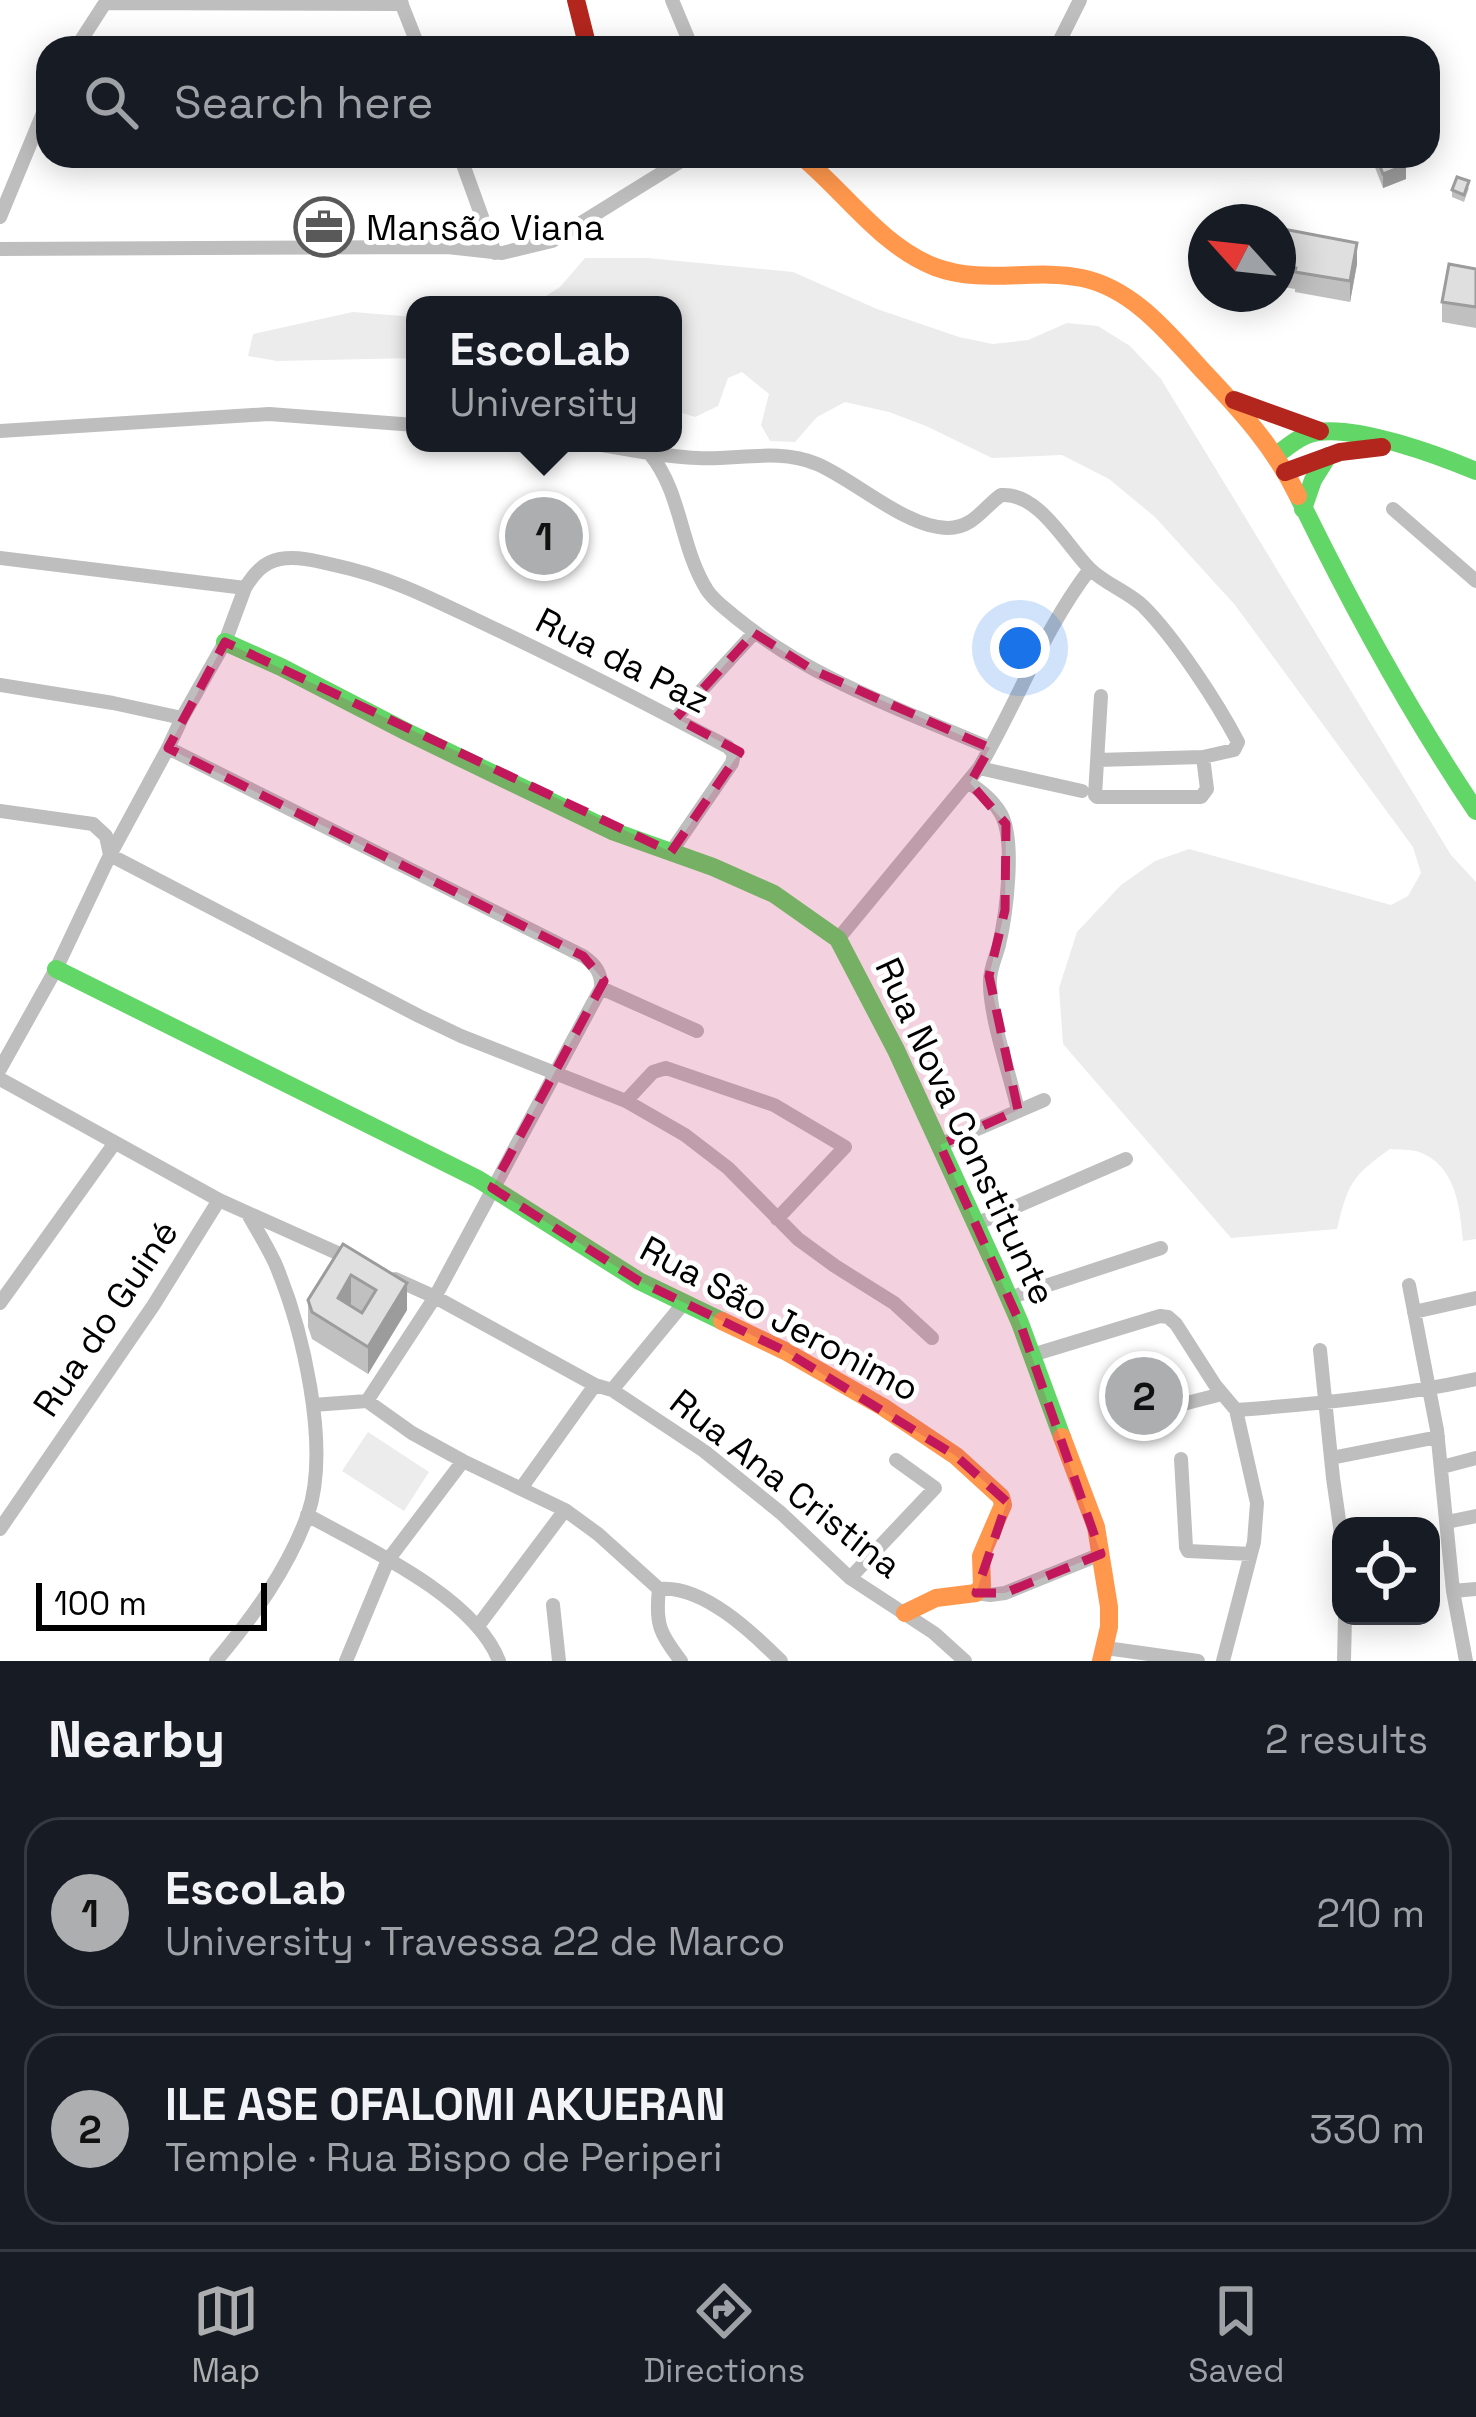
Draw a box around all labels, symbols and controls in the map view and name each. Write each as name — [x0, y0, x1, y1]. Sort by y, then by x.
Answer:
search box — [36, 36, 1440, 168]
icon: search — [78, 69, 144, 135]
text: Search here — [174, 74, 433, 131]
office icon: Mansão Viana — [293, 196, 355, 258]
north arrow — [1188, 204, 1296, 312]
place label: Mansão Viana — [366, 205, 605, 251]
popup — [406, 296, 682, 452]
text: EscoLab — [450, 321, 631, 378]
text: University — [450, 378, 638, 427]
pin: 1 — [505, 491, 583, 581]
street label: Rua da Paz — [528, 598, 717, 724]
your location — [990, 618, 1050, 678]
street label: Rua Nova Constitunte — [864, 951, 1066, 1312]
street label: Rua do Guiné — [23, 1211, 188, 1426]
street label: Rua São Jeronimo — [632, 1226, 927, 1412]
pin: 2 — [1105, 1351, 1183, 1441]
street label: Rua Ana Cristina — [660, 1379, 910, 1588]
map controls — [1332, 1517, 1440, 1625]
button: locate — [1332, 1517, 1440, 1625]
scale bar — [36, 1577, 267, 1630]
text: 100 m — [54, 1583, 147, 1625]
text: Nearby — [48, 1707, 225, 1772]
text: 2 results — [1265, 1715, 1428, 1764]
text: EscoLab — [165, 1860, 347, 1917]
text: 1 — [81, 1889, 99, 1938]
text: 210 m — [1317, 1889, 1425, 1938]
text: University · Travessa 22 de Marco — [165, 1917, 785, 1966]
text: ILE ASE OFALOMI AKUERAN — [165, 2076, 725, 2133]
text: 2 — [78, 2105, 102, 2154]
text: 330 m — [1309, 2105, 1425, 2154]
text: Temple · Rua Bispo de Periperi — [165, 2133, 723, 2182]
tab: Map — [192, 2278, 260, 2392]
tab: Directions — [643, 2278, 805, 2392]
tab: Saved — [1188, 2278, 1284, 2392]

